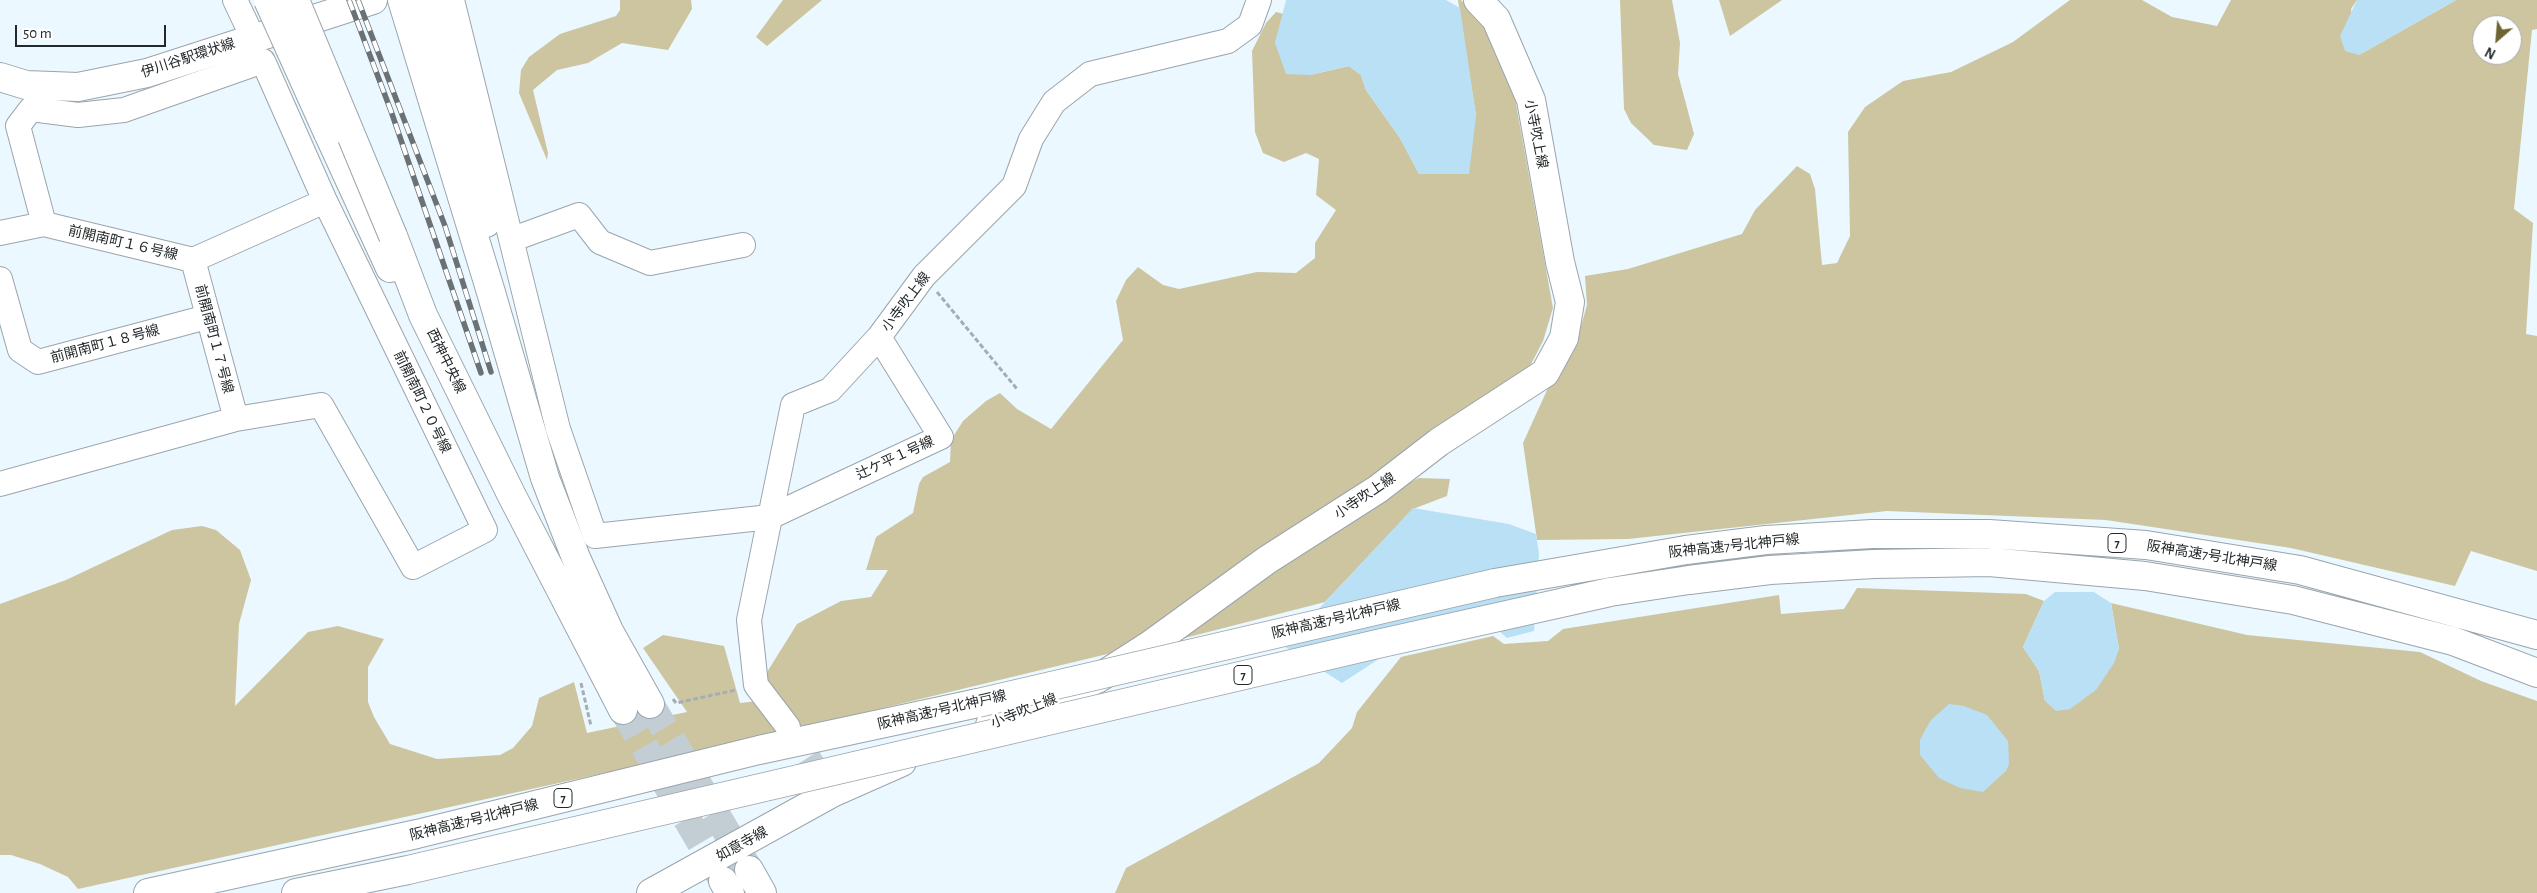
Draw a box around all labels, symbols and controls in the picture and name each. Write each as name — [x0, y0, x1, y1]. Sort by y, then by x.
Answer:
scale bar — [18, 15, 169, 47]
north arrow — [2472, 15, 2522, 65]
text: 50 m — [23, 26, 52, 41]
street label: 伊川谷駅環状線 — [139, 35, 237, 81]
text: N — [2483, 44, 2498, 61]
street label: 小寺吹上線 — [1521, 98, 1551, 170]
street label: 前開南町１６号線 — [67, 222, 179, 264]
street label: 小寺吹上線 — [878, 269, 934, 335]
street label: 前開南町１７号線 — [191, 283, 237, 395]
street label: 前開南町１８号線 — [49, 321, 161, 367]
street label: 西神中央線 — [423, 326, 469, 396]
street label: 前開南町２０号線 — [390, 348, 454, 456]
street label: 辻ケ平１号線 — [853, 433, 937, 483]
street label: 小寺吹上線 — [1331, 469, 1399, 523]
street label: 阪神高速7号北神戸線 — [1668, 531, 1800, 561]
road number: 7 — [2108, 534, 2126, 552]
street label: 阪神高速7号北神戸線 — [2146, 537, 2278, 575]
street label: 阪神高速7号北神戸線 — [1270, 596, 1402, 642]
road number: 7 — [1234, 666, 1252, 684]
street label: 阪神高速7号北神戸線 — [876, 687, 1008, 733]
street label: 小寺吹上線 — [988, 690, 1060, 732]
road number: 7 — [554, 788, 572, 808]
street label: 阪神高速7号北神戸線 — [408, 796, 540, 844]
street label: 如意寺線 — [713, 823, 771, 865]

